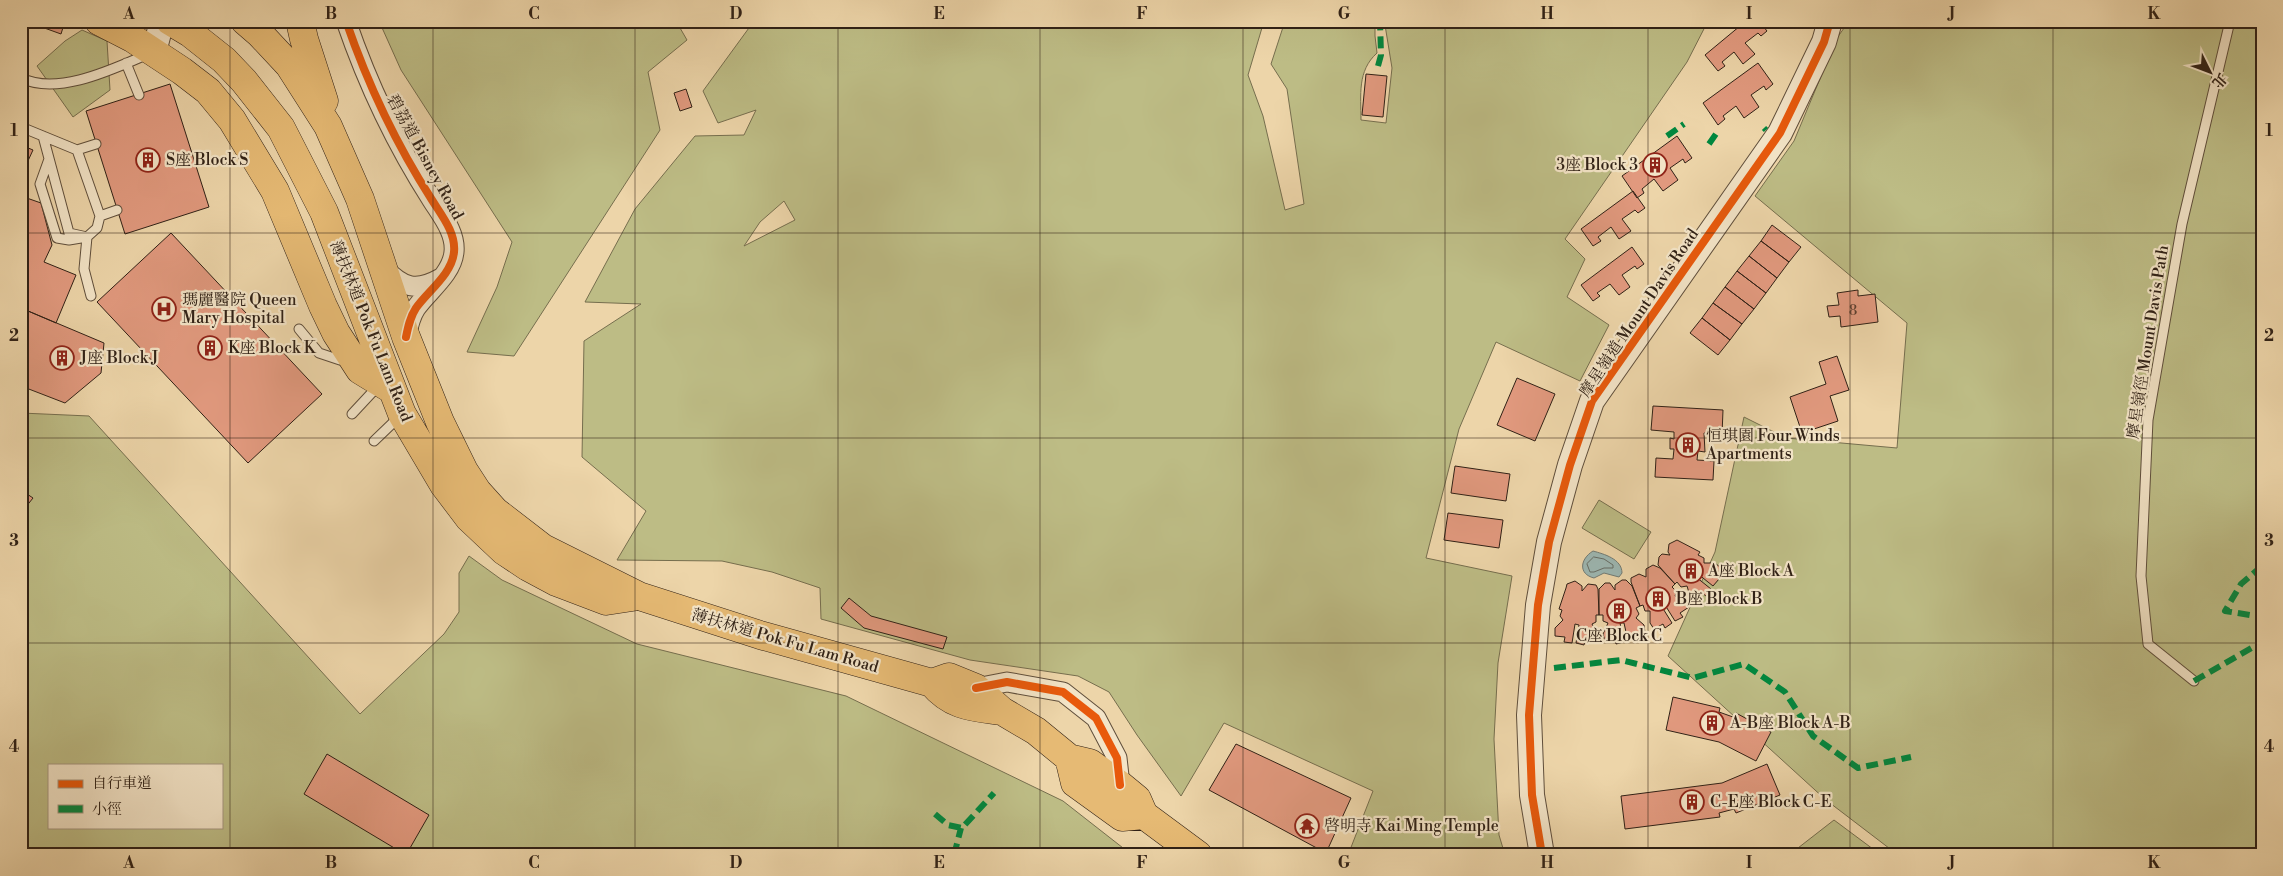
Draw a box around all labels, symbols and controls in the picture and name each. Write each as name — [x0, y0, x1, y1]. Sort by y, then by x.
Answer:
text: A — [122, 4, 135, 24]
text: B — [325, 4, 337, 24]
text: C — [528, 4, 540, 24]
text: D — [730, 4, 743, 24]
text: E — [933, 4, 945, 24]
text: F — [1136, 4, 1148, 24]
text: G — [1338, 4, 1351, 24]
text: H — [1540, 4, 1554, 24]
text: I — [1746, 4, 1752, 24]
text: J — [1947, 4, 1955, 24]
text: K — [2148, 4, 2162, 24]
north arrow — [2186, 48, 2236, 98]
text: 北 — [2208, 69, 2230, 91]
street label: 碧荔道 Bisney Road — [382, 91, 468, 223]
text: 1 — [10, 121, 18, 141]
text: 1 — [2265, 121, 2273, 141]
building icon: S座 Block S — [135, 147, 161, 173]
place label: S座 Block S — [166, 150, 248, 170]
building icon: 3座 Block 3 — [1642, 152, 1668, 178]
place label: 3座 Block 3 — [1556, 155, 1638, 175]
street label: 摩星嶺道 Mount Davis Road — [1575, 225, 1703, 401]
street label: 薄扶林道 Pok Fu Lam Road — [325, 237, 417, 425]
street label: 摩星嶺徑 Mount Davis Path — [2123, 243, 2173, 440]
place label: 瑪麗醫院 Queen Mary Hospital — [182, 290, 297, 328]
hospital icon: 瑪麗醫院 Queen Mary Hospital — [151, 296, 177, 322]
house number: 8 — [1849, 302, 1857, 320]
text: 2 — [9, 326, 19, 346]
text: 2 — [2264, 326, 2274, 346]
building icon: K座 Block K — [197, 335, 223, 361]
place label: K座 Block K — [228, 338, 317, 358]
building icon: J座 Block J — [49, 345, 75, 371]
place label: J座 Block J — [79, 348, 159, 368]
place label: 恒琪園 Four Winds Apartments — [1705, 426, 1840, 464]
building icon: 恒琪園 Four Winds Apartments — [1675, 432, 1701, 458]
text: 3 — [9, 531, 19, 551]
text: 3 — [2264, 531, 2274, 551]
building icon: A座 Block A — [1678, 558, 1704, 584]
place label: A座 Block A — [1707, 561, 1795, 581]
building icon: B座 Block B — [1645, 586, 1671, 612]
place label: B座 Block B — [1675, 589, 1763, 609]
building icon: C座 Block C — [1606, 598, 1632, 624]
street label: 薄扶林道 Pok Fu Lam Road — [689, 605, 881, 677]
place label: C座 Block C — [1576, 626, 1662, 646]
building icon: A-B座 Block A-B — [1699, 710, 1725, 736]
place label: A-B座 Block A-B — [1729, 713, 1851, 733]
text: 4 — [9, 737, 20, 757]
text: 4 — [2264, 737, 2275, 757]
legend — [48, 764, 222, 828]
text: 自行車道 — [92, 774, 152, 793]
building icon: C-E座 Block C-E — [1679, 789, 1705, 815]
place label: C-E座 Block C-E — [1710, 792, 1832, 812]
text: 小徑 — [92, 800, 122, 819]
temple icon: 啓明寺 Kai Ming Temple — [1294, 813, 1320, 839]
place label: 啓明寺 Kai Ming Temple — [1324, 816, 1499, 836]
text: A — [122, 853, 135, 873]
text: B — [325, 853, 337, 873]
text: C — [528, 853, 540, 873]
text: D — [730, 853, 743, 873]
text: E — [933, 853, 945, 873]
text: F — [1136, 853, 1148, 873]
text: G — [1338, 853, 1351, 873]
text: H — [1540, 853, 1554, 873]
text: I — [1746, 853, 1752, 873]
text: J — [1947, 853, 1955, 873]
text: K — [2148, 853, 2162, 873]

